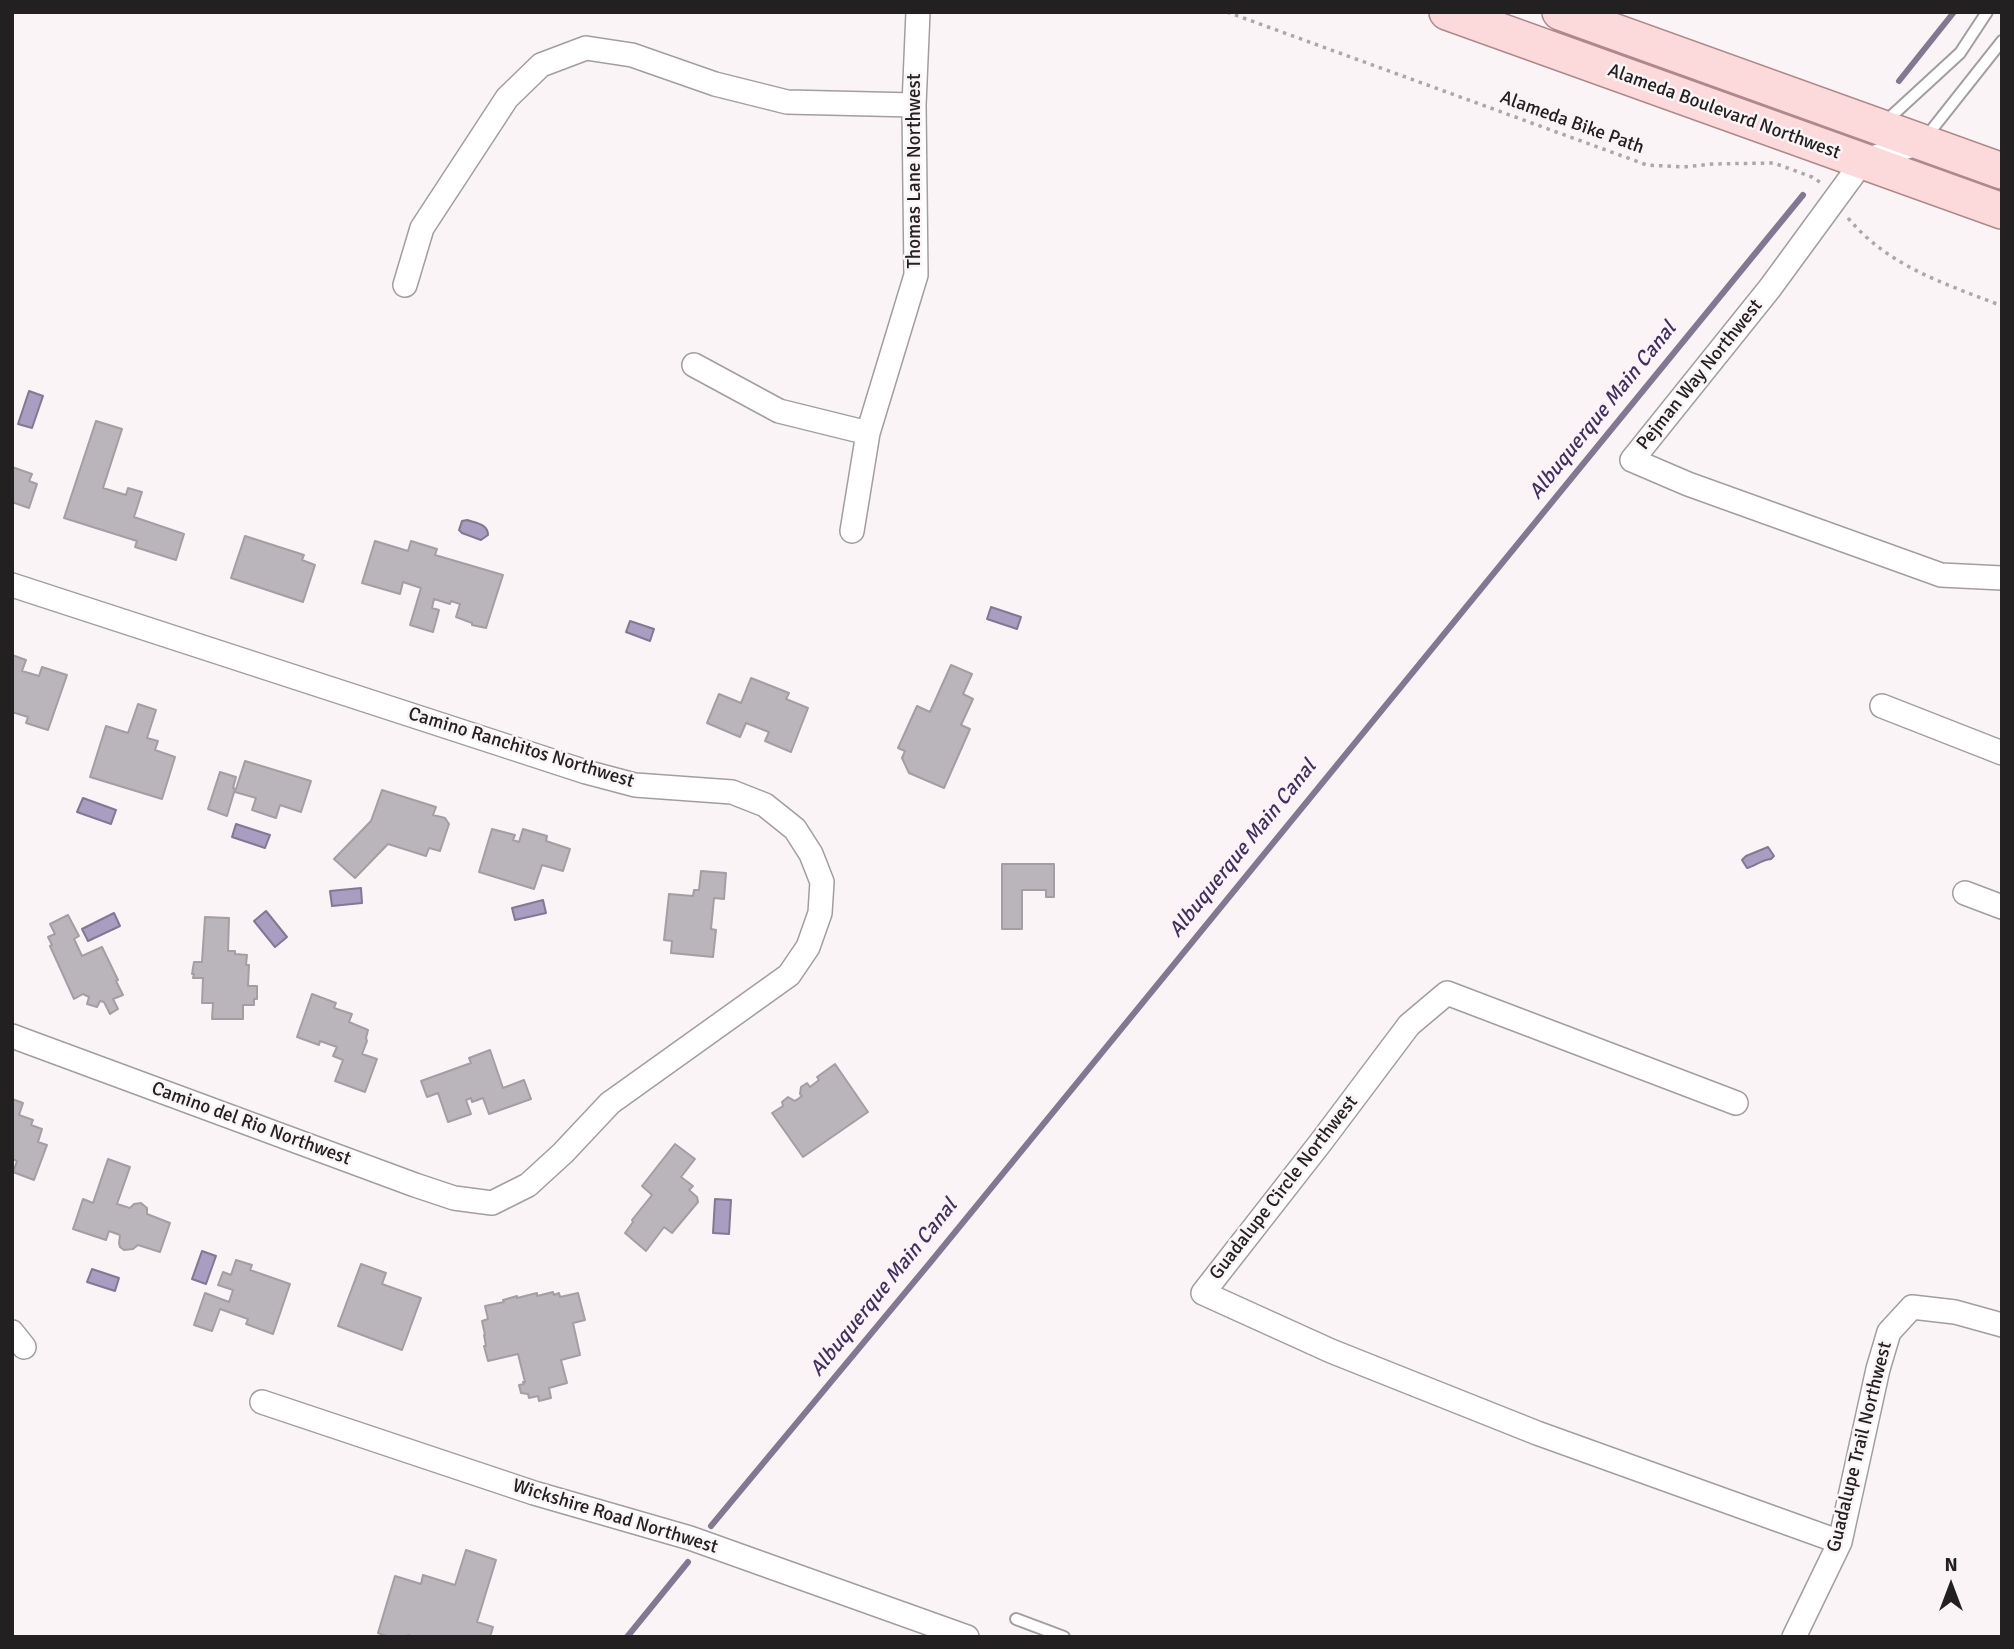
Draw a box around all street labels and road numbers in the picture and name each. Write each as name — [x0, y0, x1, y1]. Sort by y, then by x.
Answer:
street label: Alameda Boulevard Northwest — [1605, 59, 1843, 165]
street label: Thomas Lane Northwest — [904, 73, 926, 269]
street label: Alameda Bike Path — [1497, 86, 1647, 160]
street label: Pejman Way Northwest — [1632, 295, 1768, 455]
street label: Camino Ranchitos Northwest — [405, 703, 637, 793]
street label: Camino del Rio Northwest — [148, 1077, 354, 1171]
street label: Guadalupe Circle Northwest — [1205, 1091, 1363, 1285]
street label: Guadalupe Trail Northwest — [1823, 1339, 1897, 1555]
street label: Wickshire Road Northwest — [510, 1475, 720, 1559]

